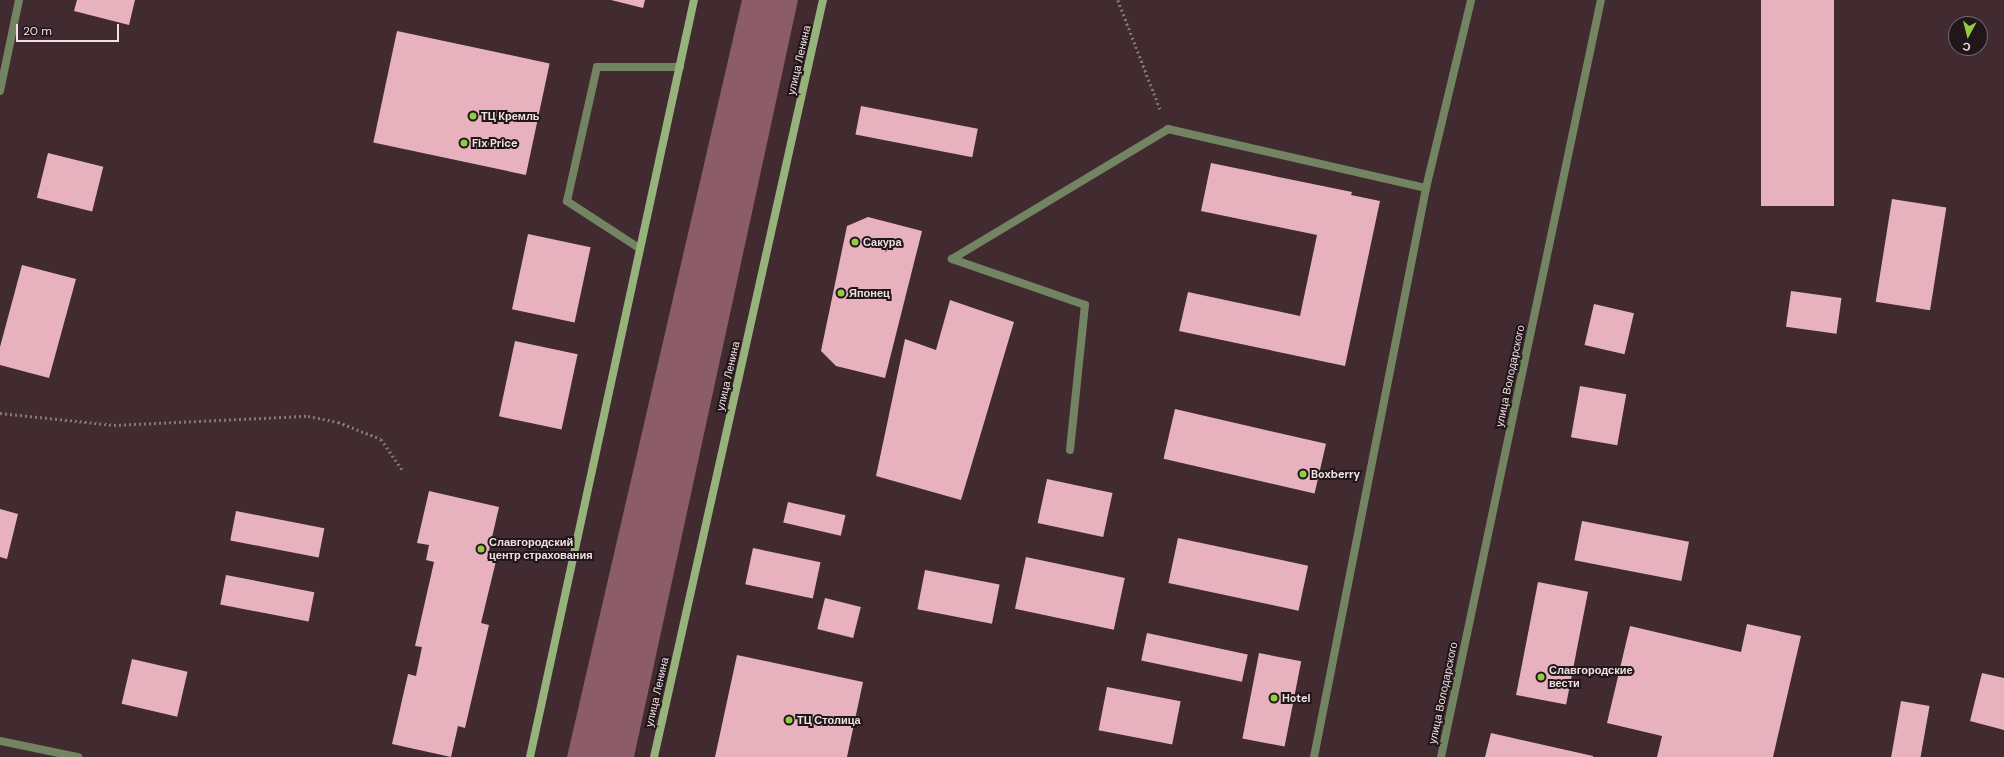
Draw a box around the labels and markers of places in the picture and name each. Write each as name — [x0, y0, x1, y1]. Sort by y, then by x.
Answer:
place label: ТЦ Кремль — [481, 109, 540, 123]
marker: ТЦ Кремль — [468, 111, 478, 121]
place label: Fix Price — [472, 136, 518, 150]
marker: Fix Price — [459, 138, 469, 148]
place label: Сакура — [863, 235, 902, 249]
marker: Сакура — [850, 237, 860, 247]
place label: Японец — [849, 286, 890, 300]
marker: Японец — [836, 288, 846, 298]
place label: Boxberry — [1311, 467, 1360, 481]
marker: Boxberry — [1298, 469, 1308, 479]
place label: Славгородский центр страхования — [489, 536, 593, 562]
marker: Славгородский центр страхования — [476, 544, 486, 554]
place label: Славгородские вести — [1549, 664, 1633, 690]
marker: Славгородские вести — [1536, 672, 1546, 682]
place label: Hotel — [1282, 691, 1311, 705]
marker: Hotel — [1269, 693, 1279, 703]
place label: ТЦ Столица — [797, 713, 861, 727]
marker: ТЦ Столица — [784, 715, 794, 725]

